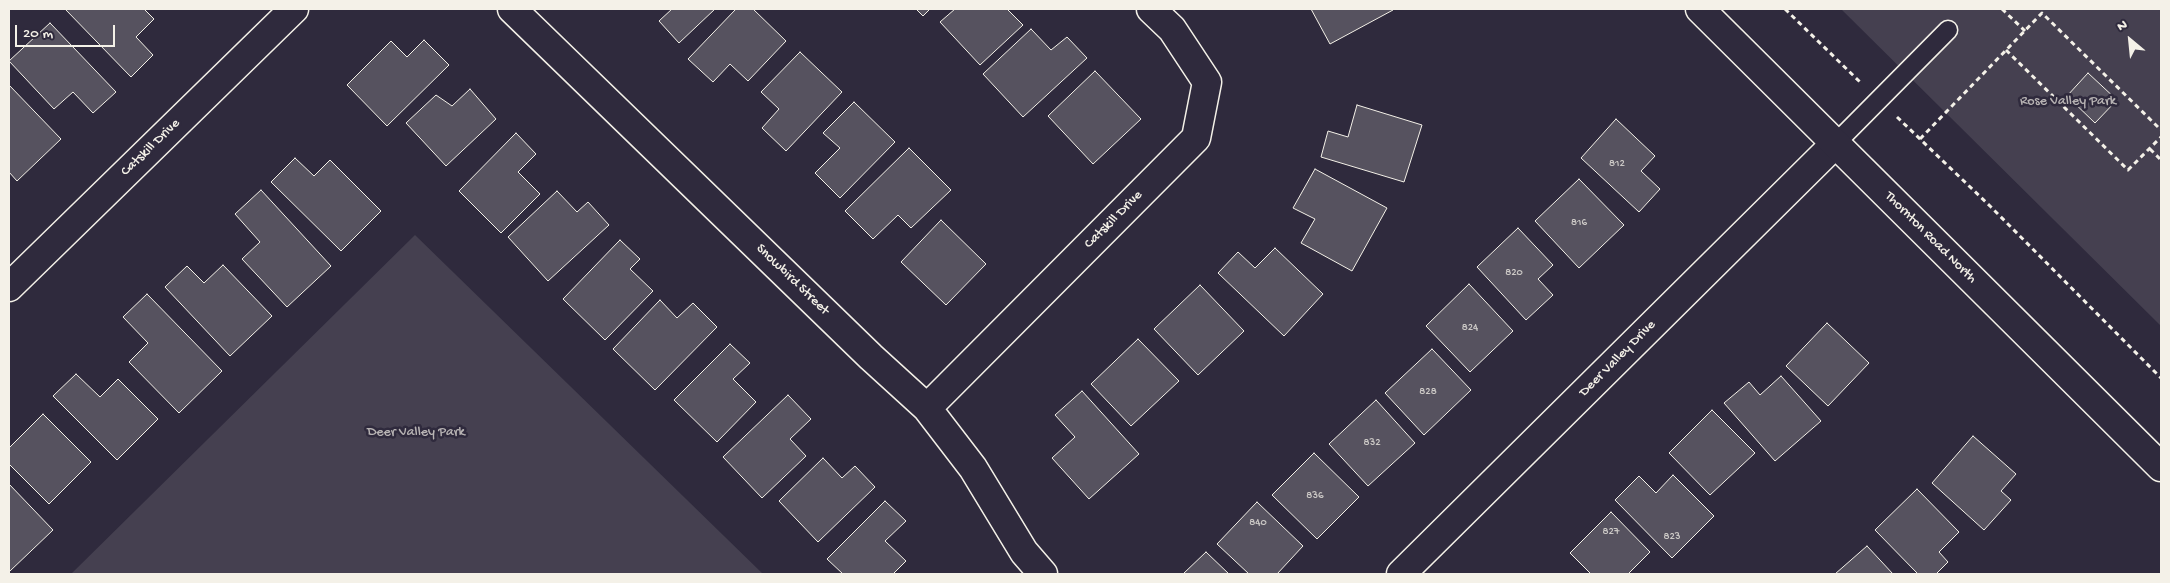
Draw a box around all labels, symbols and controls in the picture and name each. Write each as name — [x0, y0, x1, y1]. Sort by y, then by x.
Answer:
scale bar — [18, 15, 118, 47]
north arrow — [2105, 15, 2155, 65]
text: N — [2115, 17, 2131, 36]
text: 20 m — [23, 25, 53, 43]
park label: Rose Valley Park — [2020, 94, 2116, 110]
street label: Catskill Drive — [118, 116, 184, 180]
house number: 812 — [1609, 157, 1625, 171]
street label: Catskill Drive — [1081, 187, 1147, 253]
street label: Thornton Road North — [1880, 188, 1980, 288]
house number: 816 — [1571, 216, 1587, 230]
street label: Snowbird Street — [752, 241, 832, 319]
house number: 820 — [1505, 266, 1523, 280]
street label: Deer Valley Drive — [1576, 317, 1660, 401]
house number: 824 — [1462, 321, 1478, 335]
house number: 828 — [1419, 385, 1437, 399]
park label: Deer Valley Park — [367, 425, 465, 441]
house number: 832 — [1363, 436, 1381, 450]
house number: 836 — [1306, 489, 1324, 503]
house number: 840 — [1249, 516, 1267, 530]
house number: 827 — [1602, 525, 1620, 539]
house number: 823 — [1663, 530, 1681, 544]

